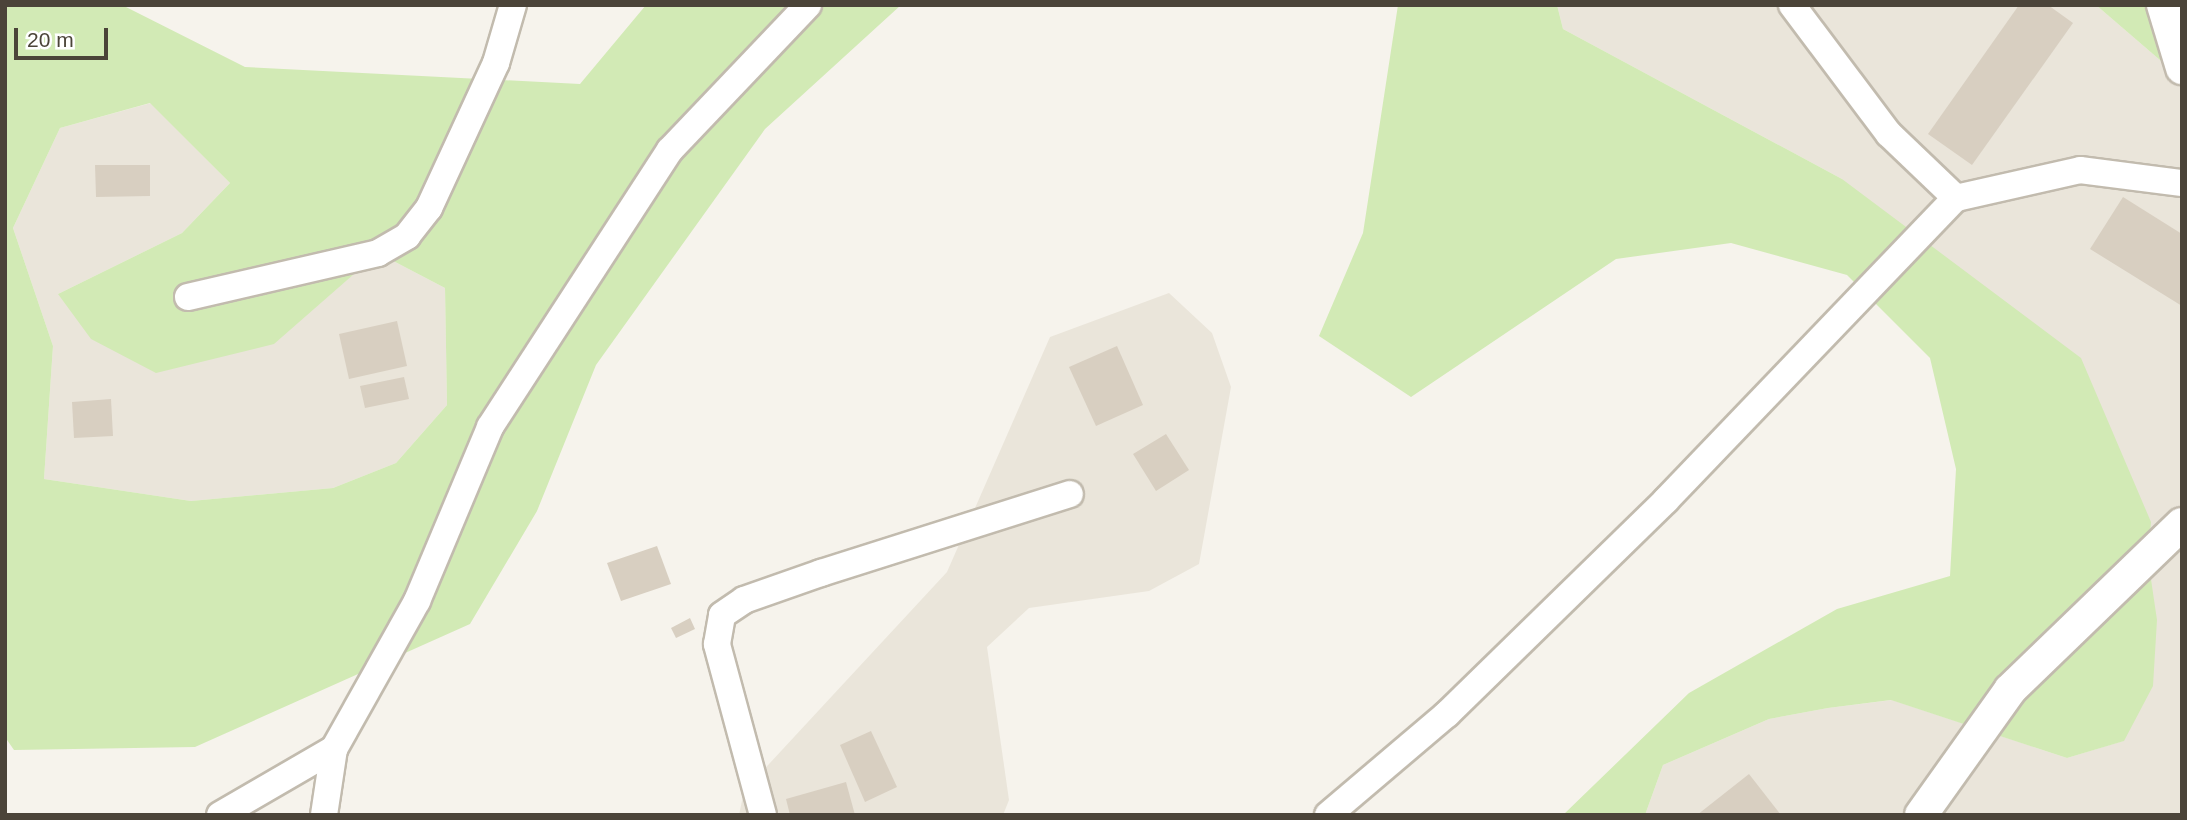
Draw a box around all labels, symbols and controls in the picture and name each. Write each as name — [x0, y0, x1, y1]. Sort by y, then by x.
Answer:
scale bar — [18, 14, 112, 58]
text: 20 m — [27, 28, 74, 51]

